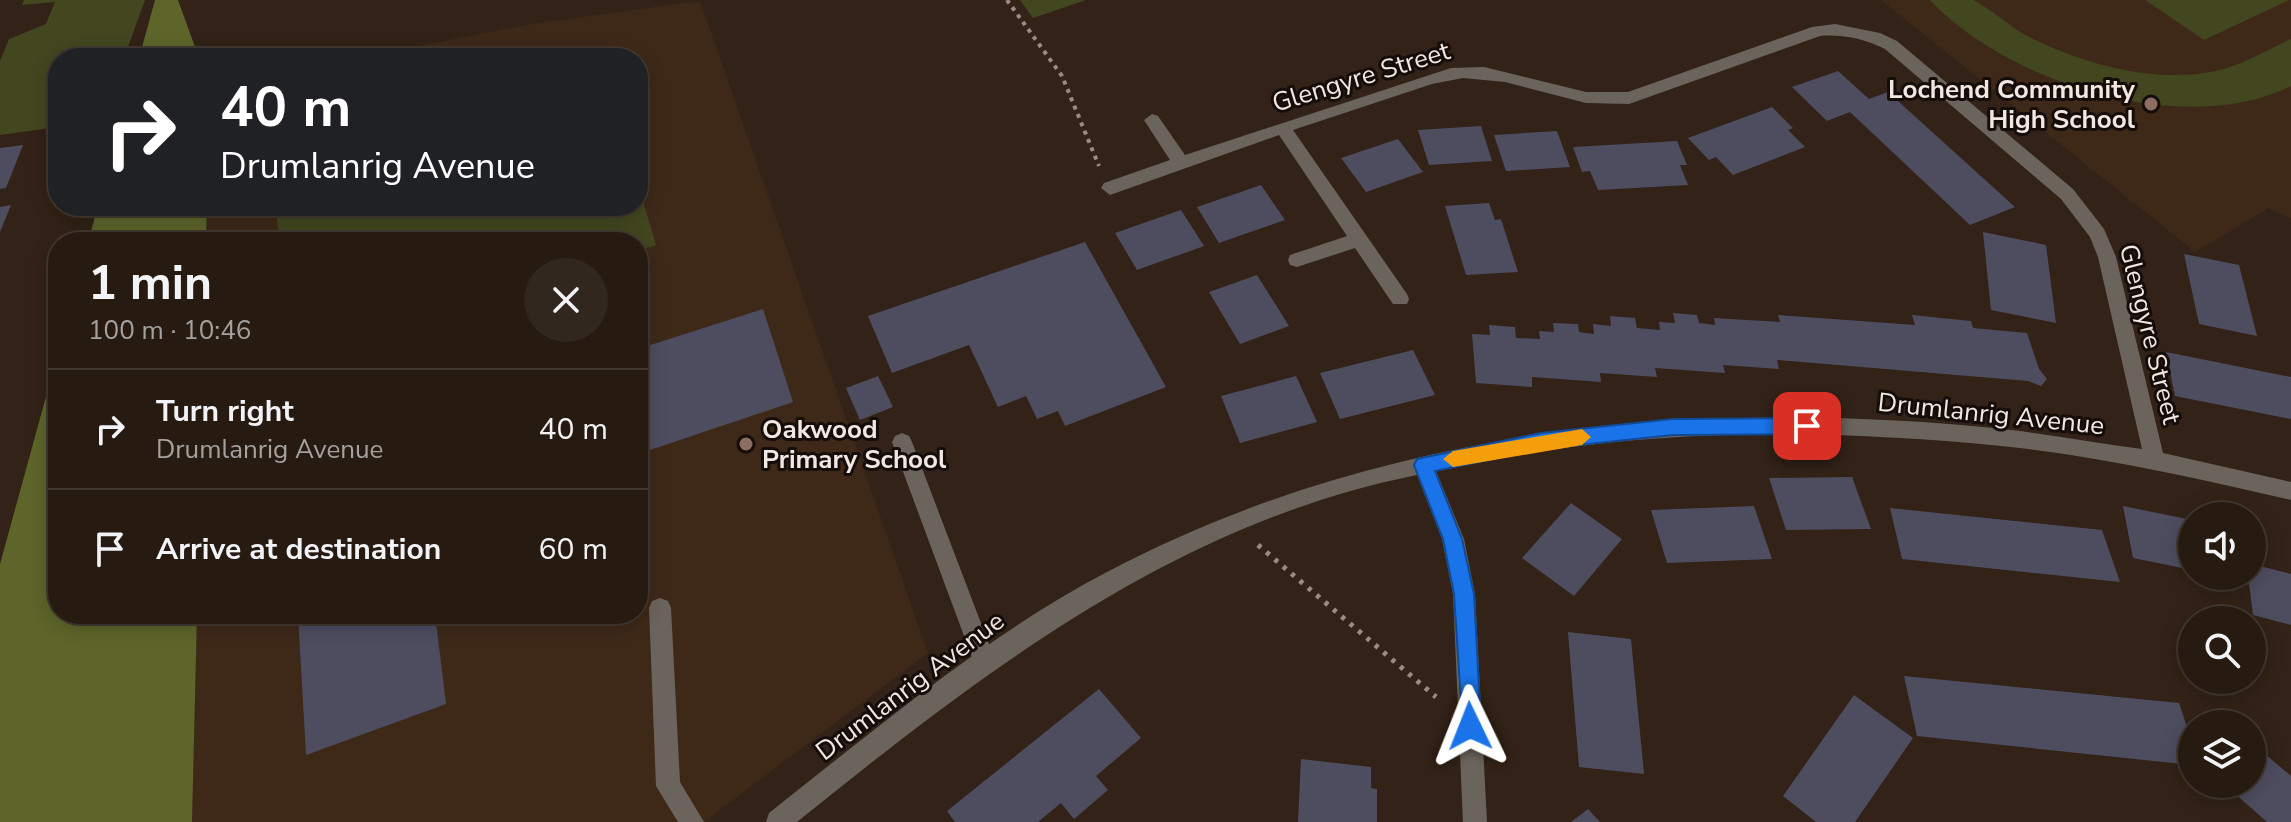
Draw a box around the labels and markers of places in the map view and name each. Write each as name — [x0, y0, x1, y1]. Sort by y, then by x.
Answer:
place label: Lochend Community High School — [1888, 72, 2136, 137]
marker: Lochend Community High School — [2142, 95, 2160, 113]
pin — [1773, 392, 1841, 460]
place label: Oakwood Primary School — [762, 412, 947, 477]
marker: Oakwood Primary School — [737, 435, 755, 453]

